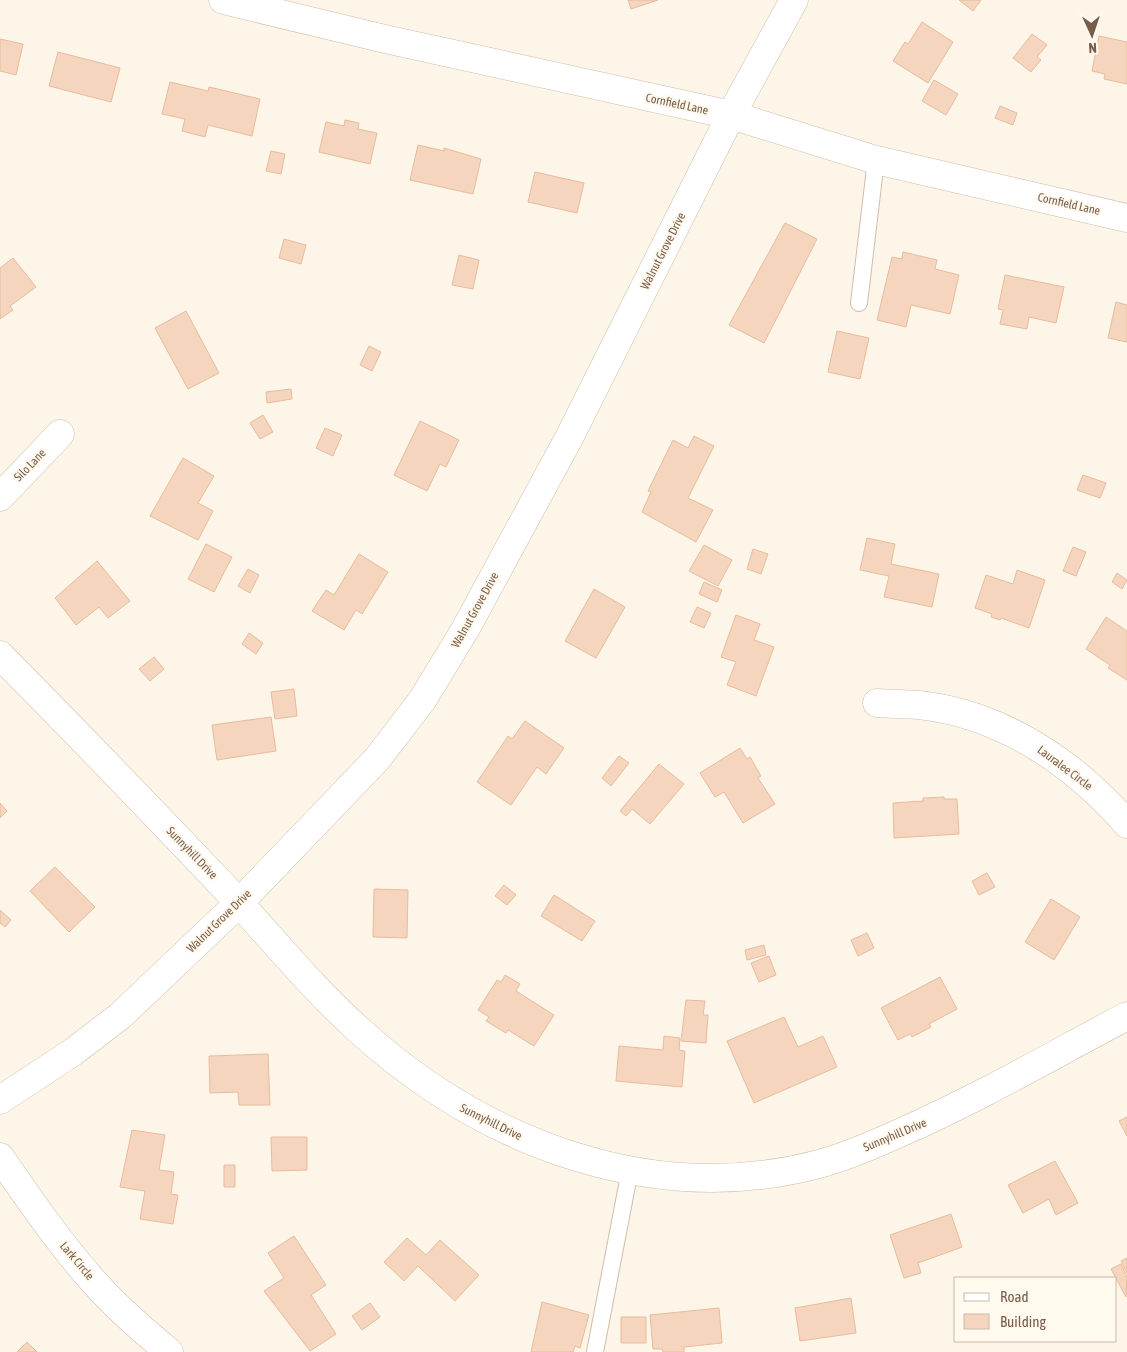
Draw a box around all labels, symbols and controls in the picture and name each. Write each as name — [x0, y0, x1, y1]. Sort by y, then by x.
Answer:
north arrow — [1067, 10, 1117, 60]
text: N — [1088, 40, 1097, 56]
street label: Cornfield Lane — [644, 91, 710, 117]
street label: Cornfield Lane — [1036, 190, 1102, 218]
street label: Walnut Grove Drive — [638, 210, 688, 292]
street label: Silo Lane — [11, 446, 49, 484]
street label: Walnut Grove Drive — [448, 570, 502, 650]
street label: Lauralee Circle — [1035, 743, 1095, 793]
street label: Sunnyhill Drive — [164, 824, 220, 882]
street label: Walnut Grove Drive — [184, 887, 254, 955]
street label: Sunnyhill Drive — [458, 1101, 524, 1143]
street label: Sunnyhill Drive — [861, 1115, 929, 1155]
street label: Lark Circle — [57, 1239, 97, 1283]
legend — [954, 1277, 1117, 1342]
text: Road — [1000, 1288, 1029, 1305]
text: Building — [1000, 1313, 1046, 1330]

